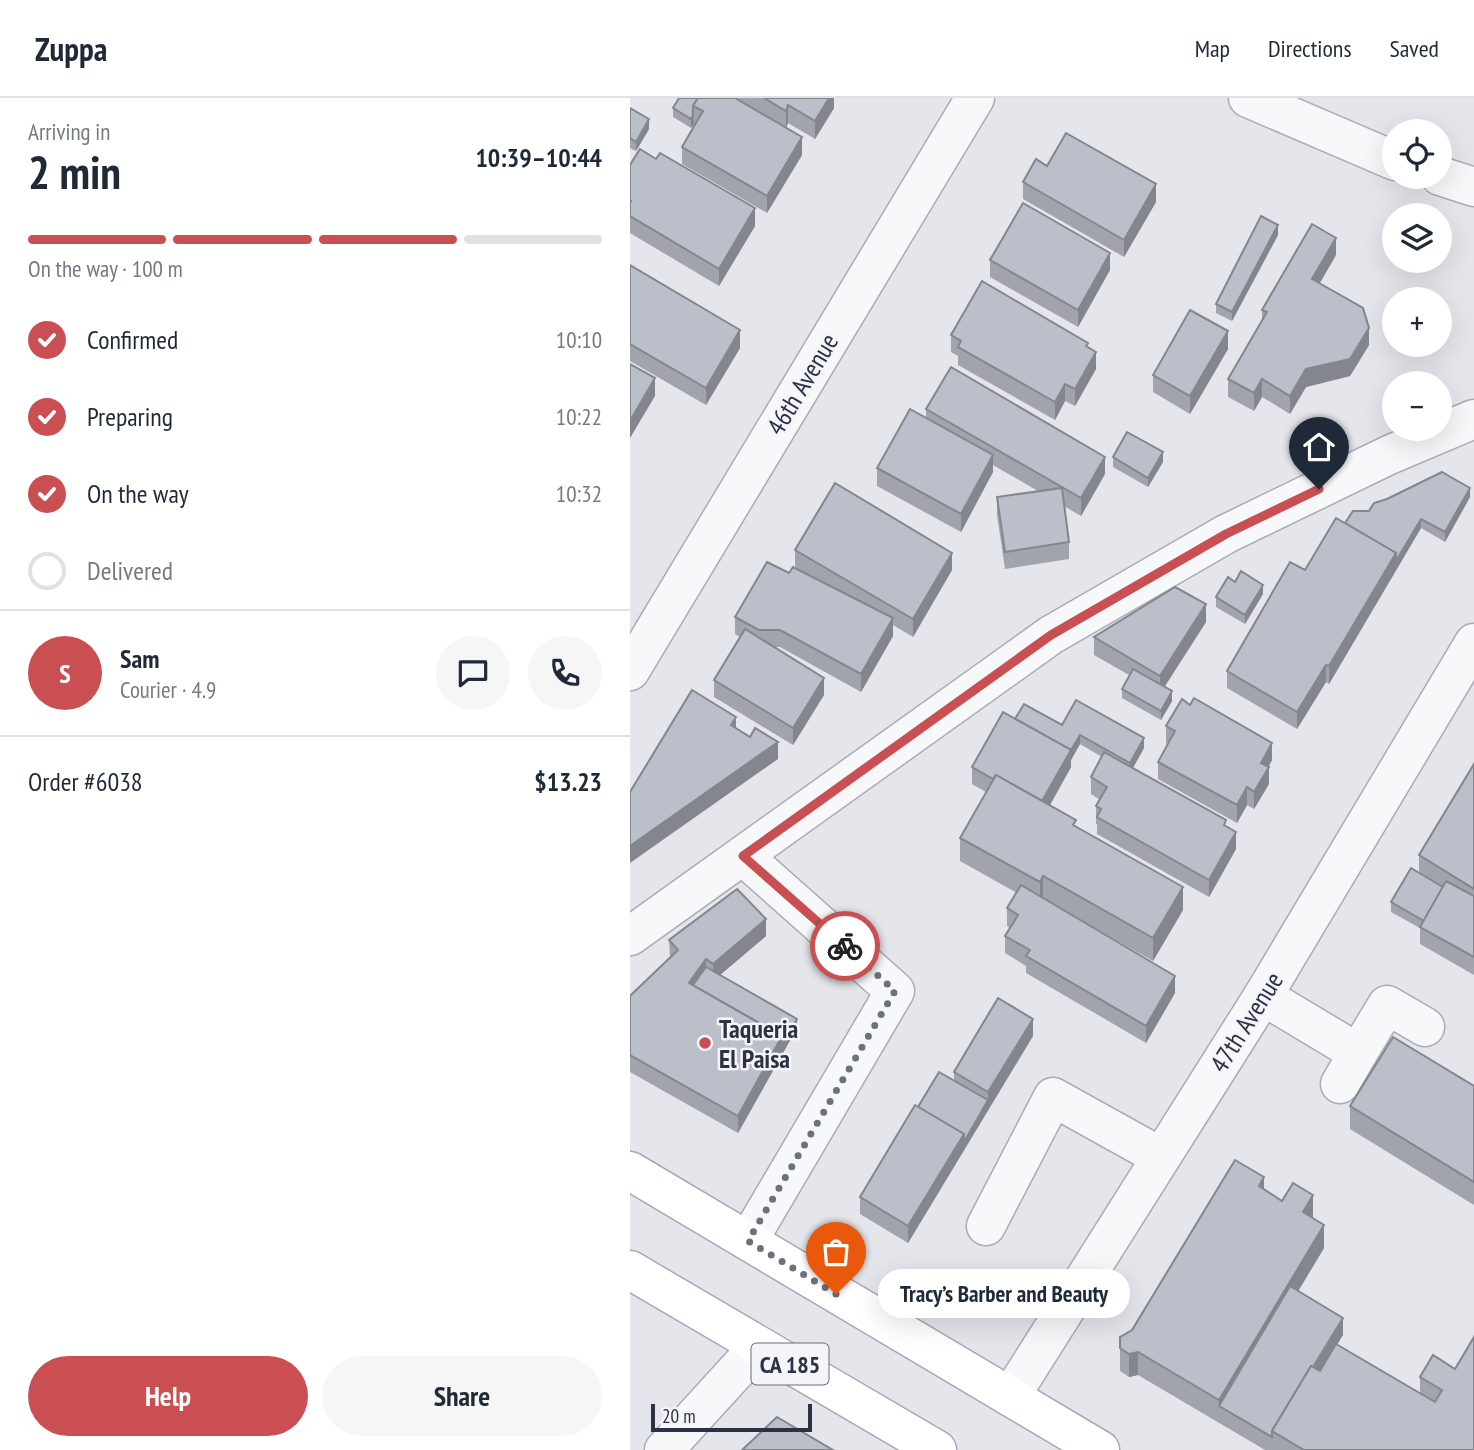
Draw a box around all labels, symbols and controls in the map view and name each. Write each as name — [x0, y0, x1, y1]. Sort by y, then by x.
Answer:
text: Zuppa — [35, 27, 107, 70]
text: Map — [1195, 33, 1230, 64]
text: Directions — [1268, 33, 1352, 64]
text: Saved — [1390, 33, 1439, 64]
text: Arriving in — [28, 117, 110, 146]
map controls — [1382, 119, 1452, 441]
button: locate — [1382, 119, 1452, 189]
text: 10:39–10:44 — [475, 141, 602, 174]
text: 2 min — [28, 142, 121, 202]
button: layers — [1382, 203, 1452, 273]
text: On the way · 100 m — [28, 254, 183, 283]
button: + — [1382, 287, 1452, 357]
icon: check — [28, 321, 66, 359]
text: Confirmed — [87, 323, 178, 356]
text: 10:10 — [556, 325, 602, 354]
street label: 46th Avenue — [759, 327, 845, 441]
button: − — [1382, 371, 1452, 441]
icon: check — [28, 398, 66, 436]
text: Preparing — [87, 400, 173, 433]
text: 10:22 — [556, 402, 602, 431]
pin — [1289, 417, 1349, 489]
icon: home — [1300, 428, 1338, 466]
icon: check — [28, 475, 66, 513]
text: On the way — [87, 477, 189, 510]
text: 10:32 — [556, 479, 602, 508]
text: Delivered — [87, 554, 173, 587]
button: chat — [436, 636, 510, 710]
button: phone — [528, 636, 602, 710]
text: Sam — [120, 642, 159, 675]
text: S — [59, 657, 71, 690]
text: Courier · 4.9 — [120, 675, 216, 704]
text: Order #6038 — [28, 765, 143, 798]
text: $13.23 — [534, 765, 602, 798]
courier — [810, 911, 880, 981]
icon: bike — [826, 927, 864, 965]
street label: 47th Avenue — [1202, 966, 1290, 1078]
place label: Taqueria El Paisa — [719, 1012, 798, 1075]
marker: Taqueria El Paisa — [697, 1035, 713, 1051]
pin — [806, 1222, 866, 1294]
icon: bag — [817, 1233, 855, 1271]
callout: Tracy’s Barber and Beauty — [878, 1270, 1130, 1318]
text: Tracy’s Barber and Beauty — [900, 1279, 1108, 1308]
road number: CA 185 — [752, 1344, 828, 1384]
button: Help — [28, 1356, 308, 1436]
button: Share — [322, 1356, 602, 1436]
scale bar — [651, 1401, 812, 1433]
text: 20 m — [662, 1404, 696, 1428]

